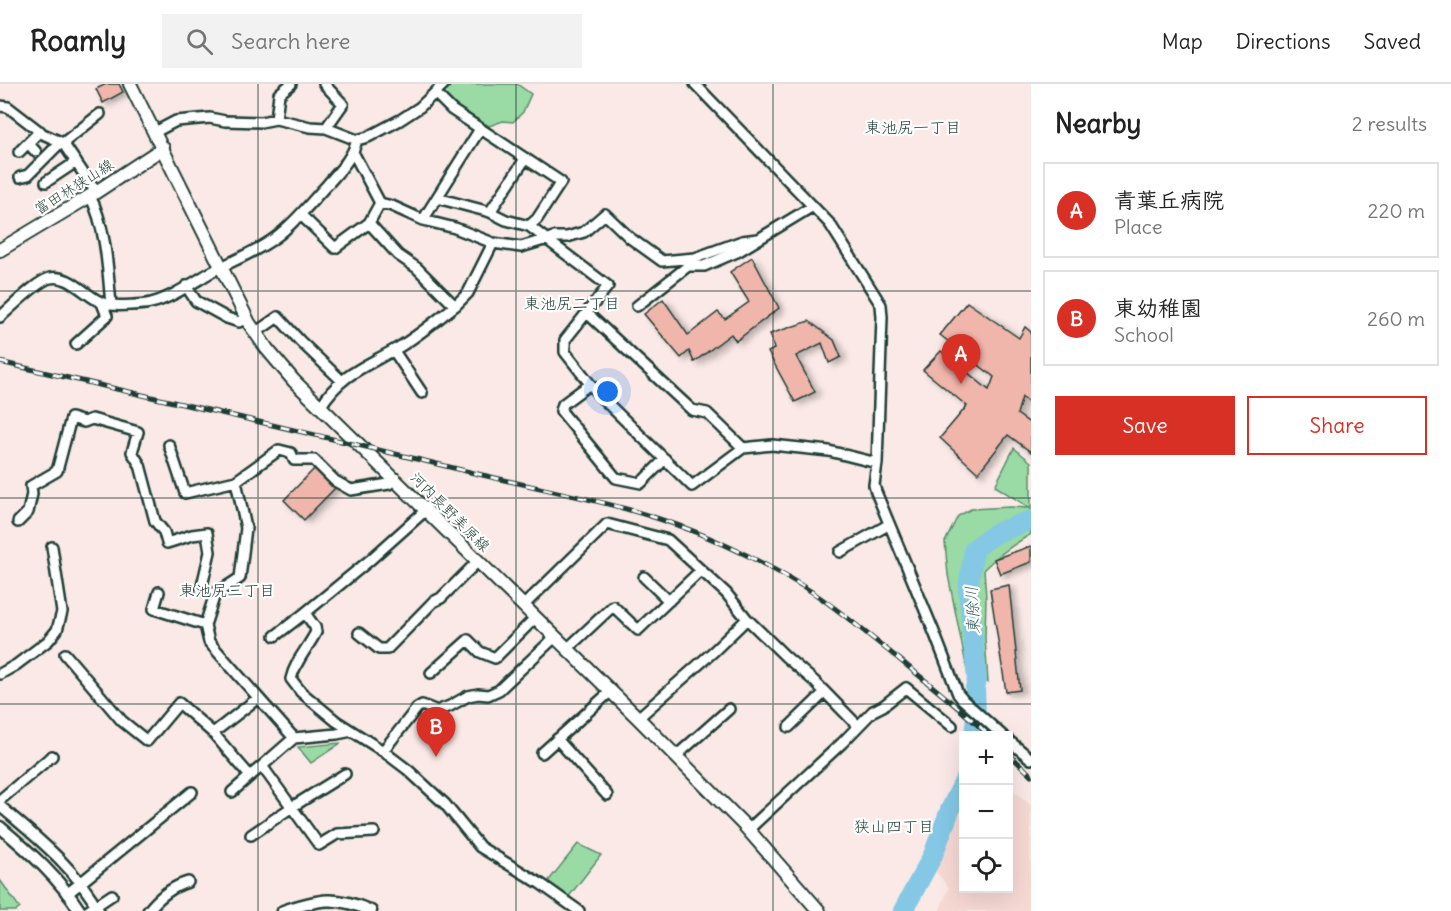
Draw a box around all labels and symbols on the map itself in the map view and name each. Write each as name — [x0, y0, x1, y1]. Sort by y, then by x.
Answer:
district label: 東池尻一丁目 — [865, 117, 961, 137]
street label: 富田林狭山線 — [31, 155, 117, 218]
district label: 東池尻二丁目 — [524, 293, 620, 313]
pin: A — [942, 334, 980, 384]
your location — [593, 377, 622, 406]
street label: 河内長野美原線 — [407, 468, 494, 555]
district label: 東池尻三丁目 — [179, 580, 275, 600]
water label: 東除川 — [961, 586, 983, 634]
pin: B — [416, 708, 456, 757]
district label: 狭山四丁目 — [854, 816, 934, 836]

